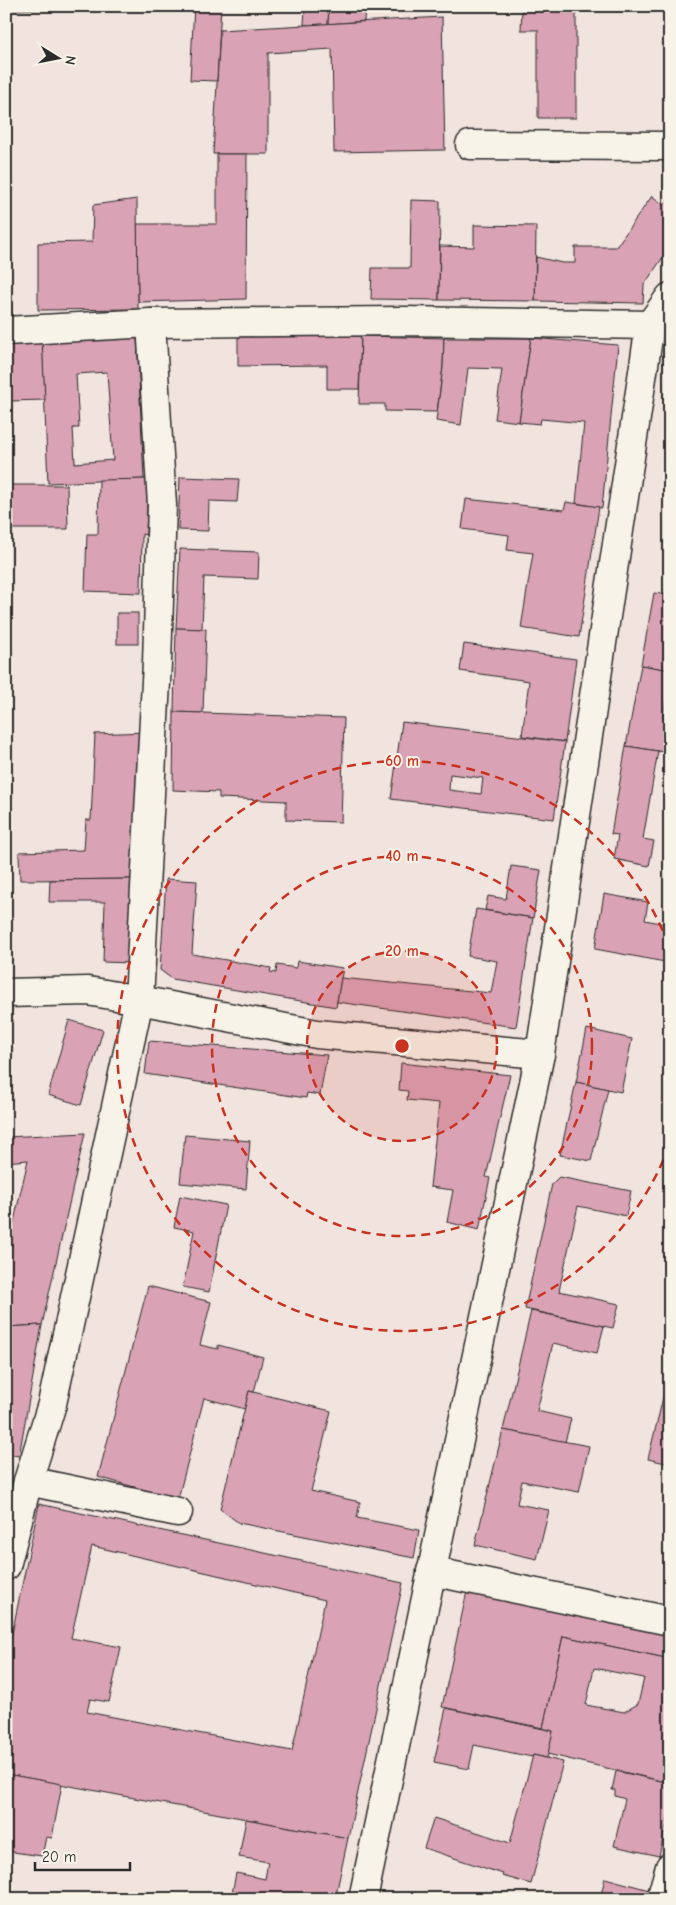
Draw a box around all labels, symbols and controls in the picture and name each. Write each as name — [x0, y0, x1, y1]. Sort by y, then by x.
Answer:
north arrow — [32, 32, 82, 82]
text: N — [61, 54, 79, 66]
text: 60 m — [385, 752, 419, 770]
text: 40 m — [386, 847, 419, 865]
text: 20 m — [385, 942, 419, 960]
centre of rings — [393, 1037, 411, 1055]
scale bar — [35, 1840, 130, 1872]
text: 20 m — [42, 1848, 76, 1866]

